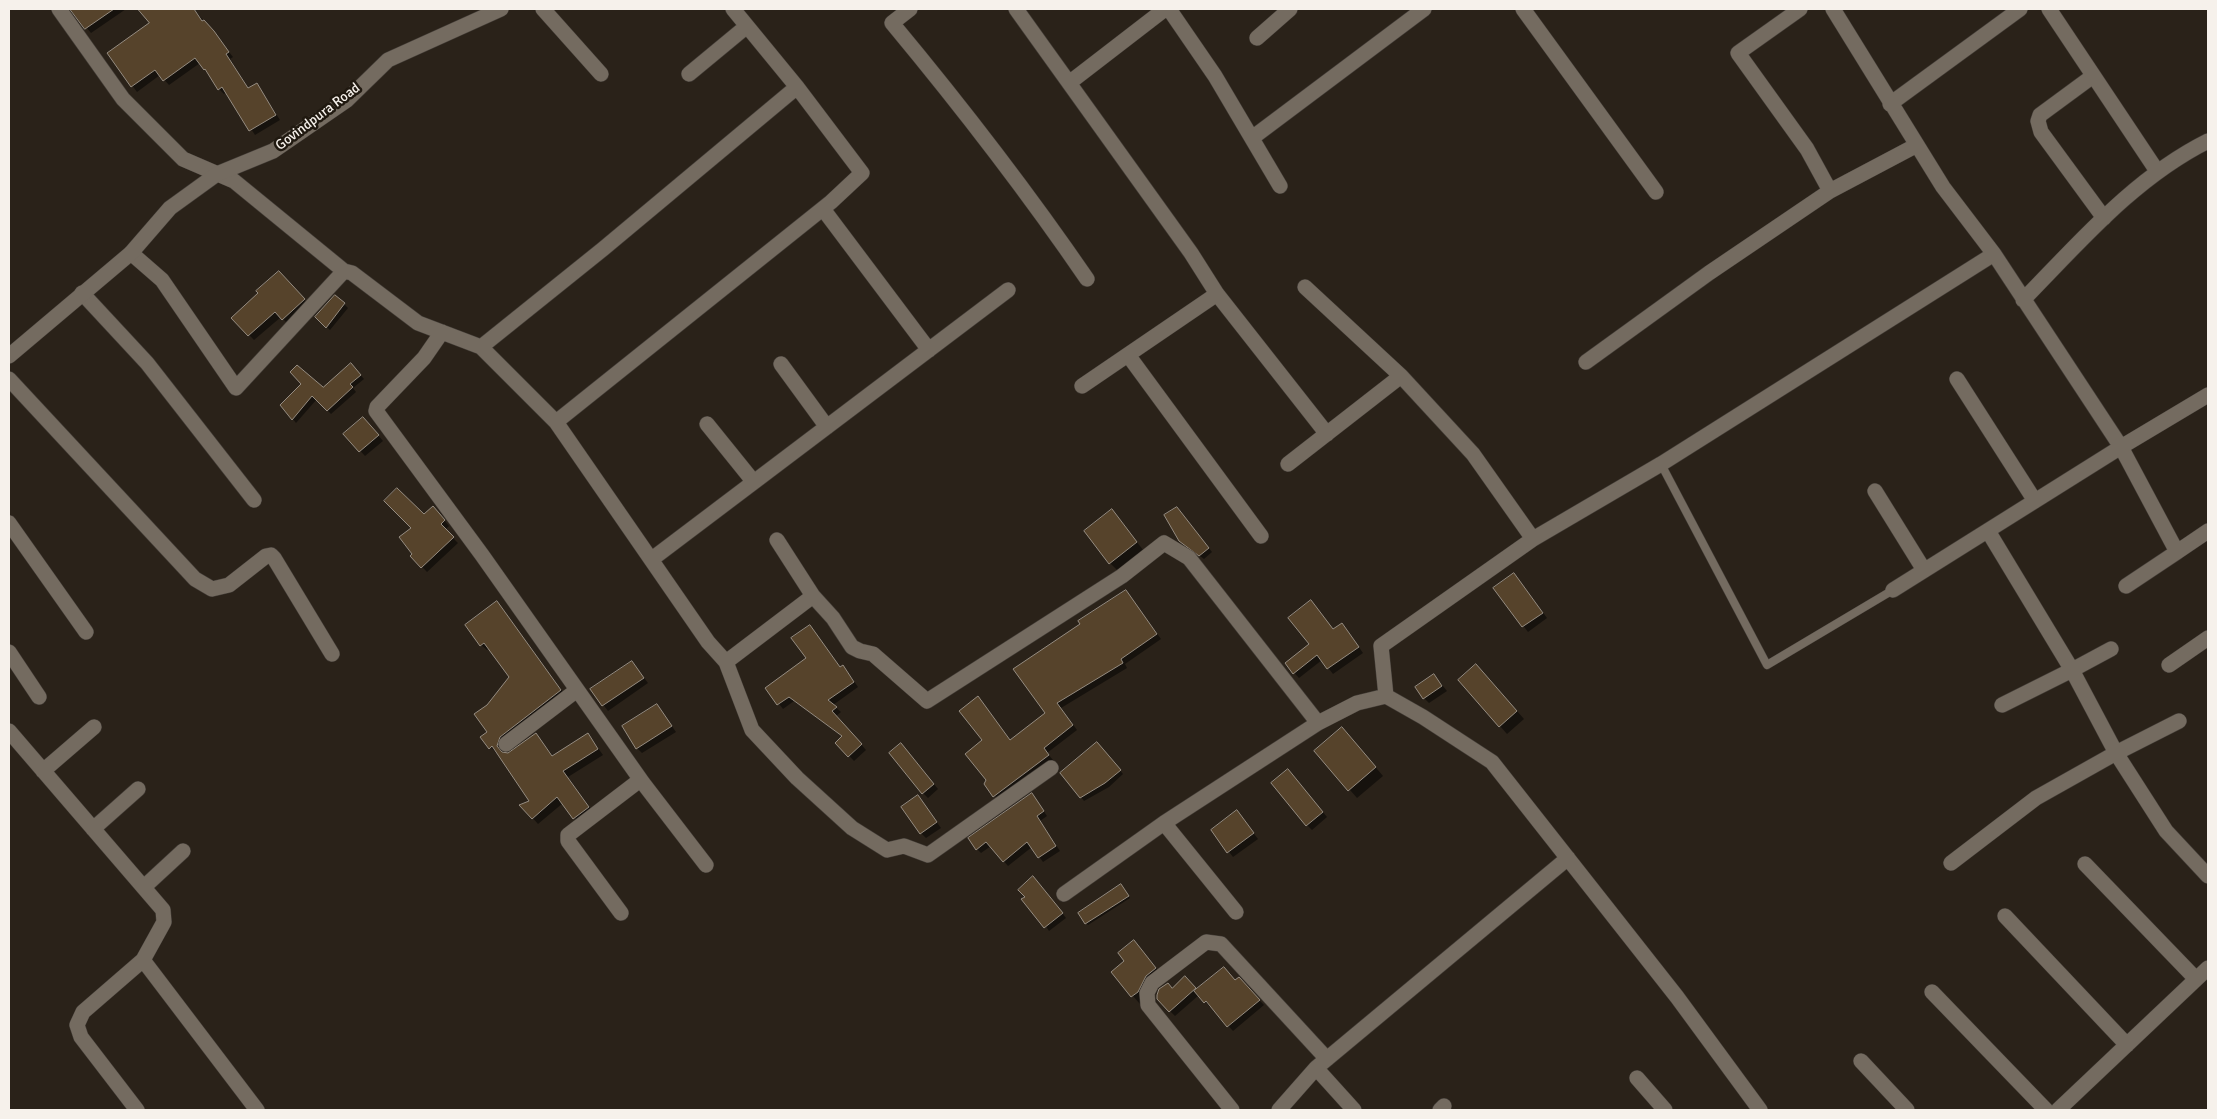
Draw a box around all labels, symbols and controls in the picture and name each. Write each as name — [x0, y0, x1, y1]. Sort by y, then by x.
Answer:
street label: Govindpura Road — [272, 80, 364, 154]

